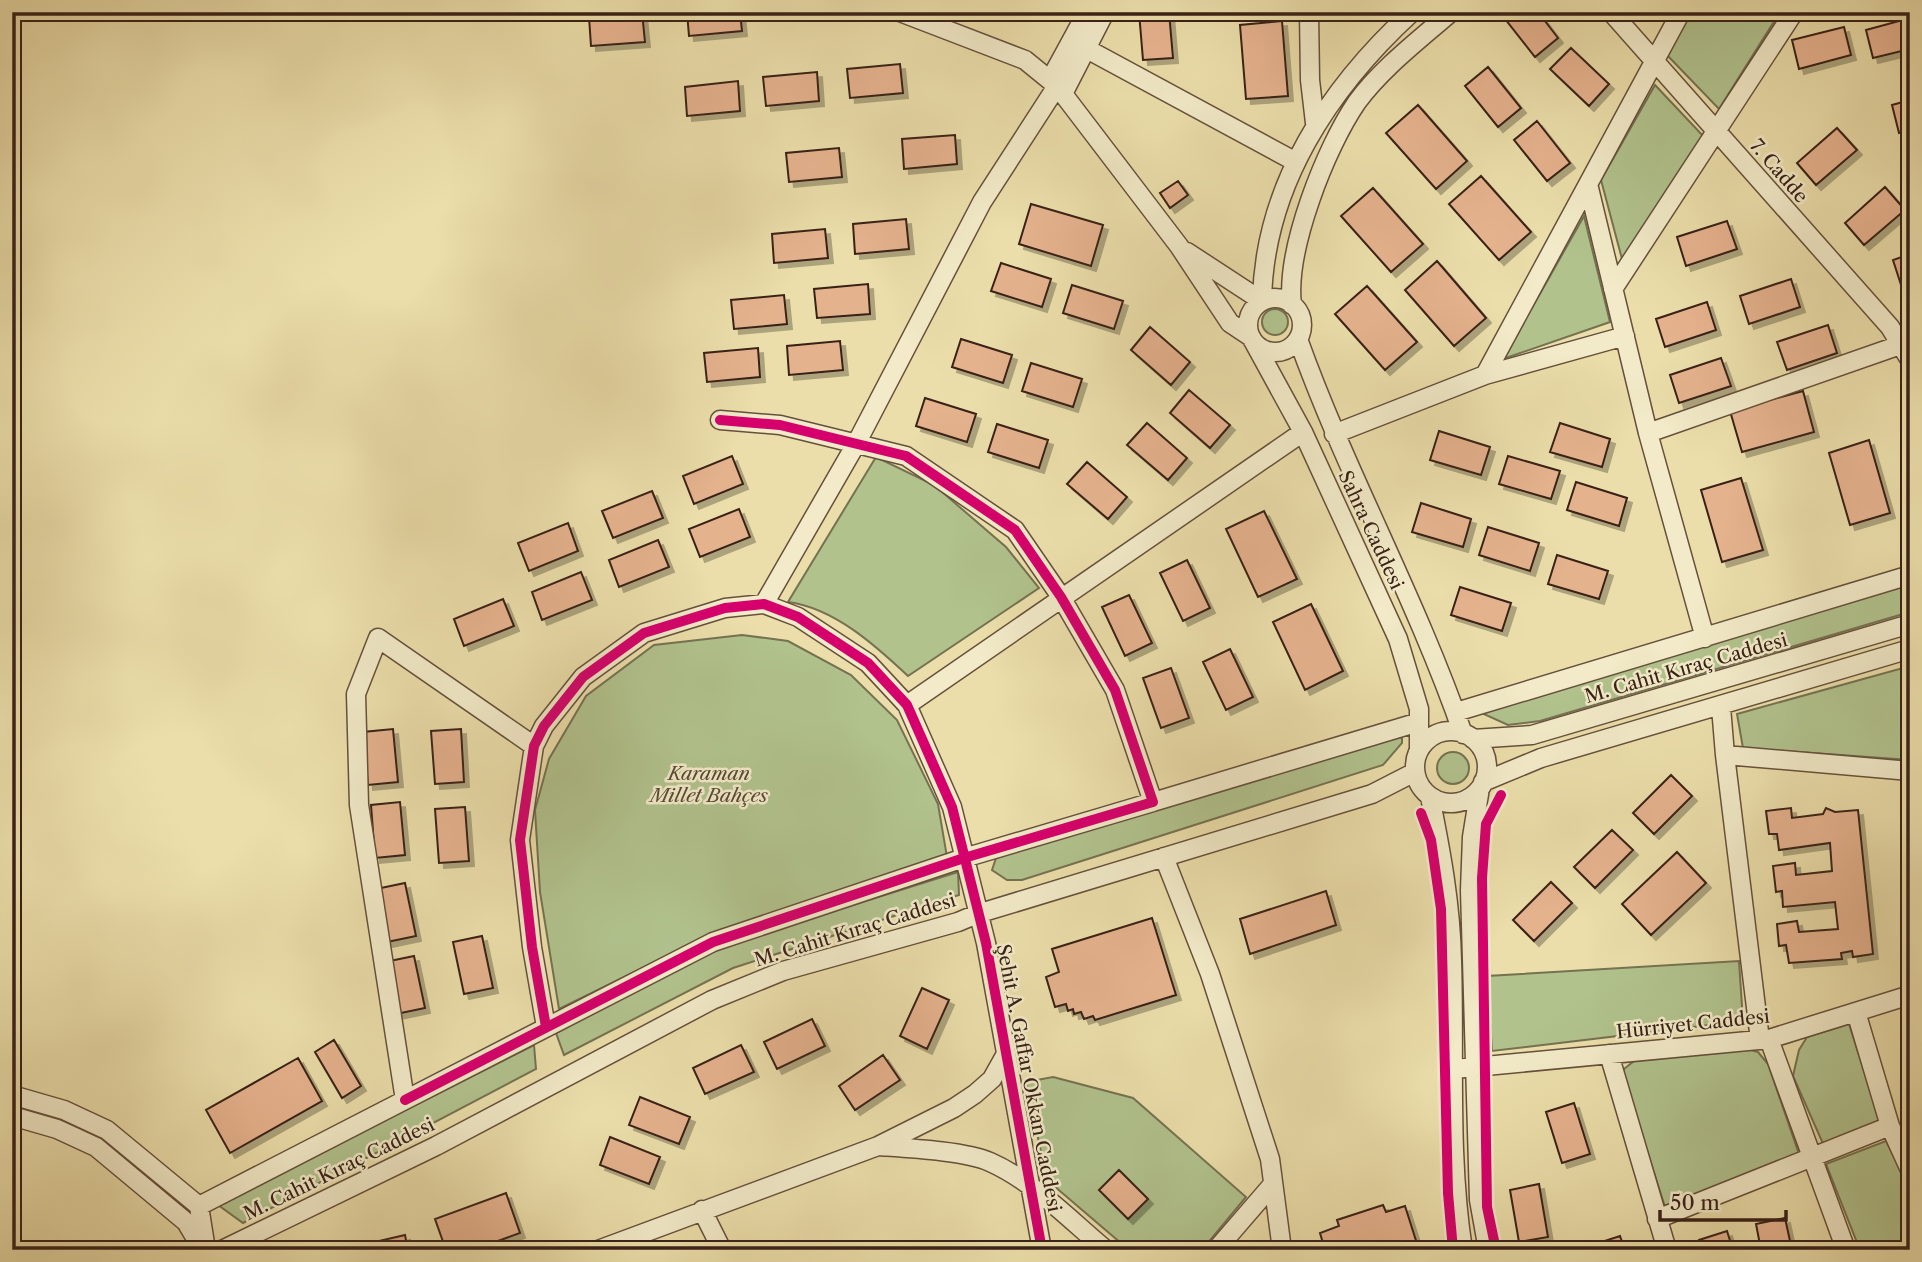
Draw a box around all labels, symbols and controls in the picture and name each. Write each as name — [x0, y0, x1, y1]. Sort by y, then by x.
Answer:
street label: 7. Cadde — [1745, 134, 1813, 208]
street label: Sahra Caddesi — [1333, 467, 1409, 593]
street label: M. Cahit Kıraç Caddesi — [1582, 628, 1790, 708]
park label: Karaman Millet Bahçes — [648, 762, 768, 807]
street label: M. Cahit Kıraç Caddesi — [751, 888, 959, 972]
street label: Şehit A. Gaffar Okkan Caddesi — [992, 942, 1066, 1214]
street label: Hürriyet Caddesi — [1615, 1004, 1771, 1043]
street label: M. Cahit Kıraç Caddesi — [240, 1113, 438, 1225]
scale bar — [1660, 1178, 1786, 1222]
text: 50 m — [1670, 1190, 1720, 1215]

